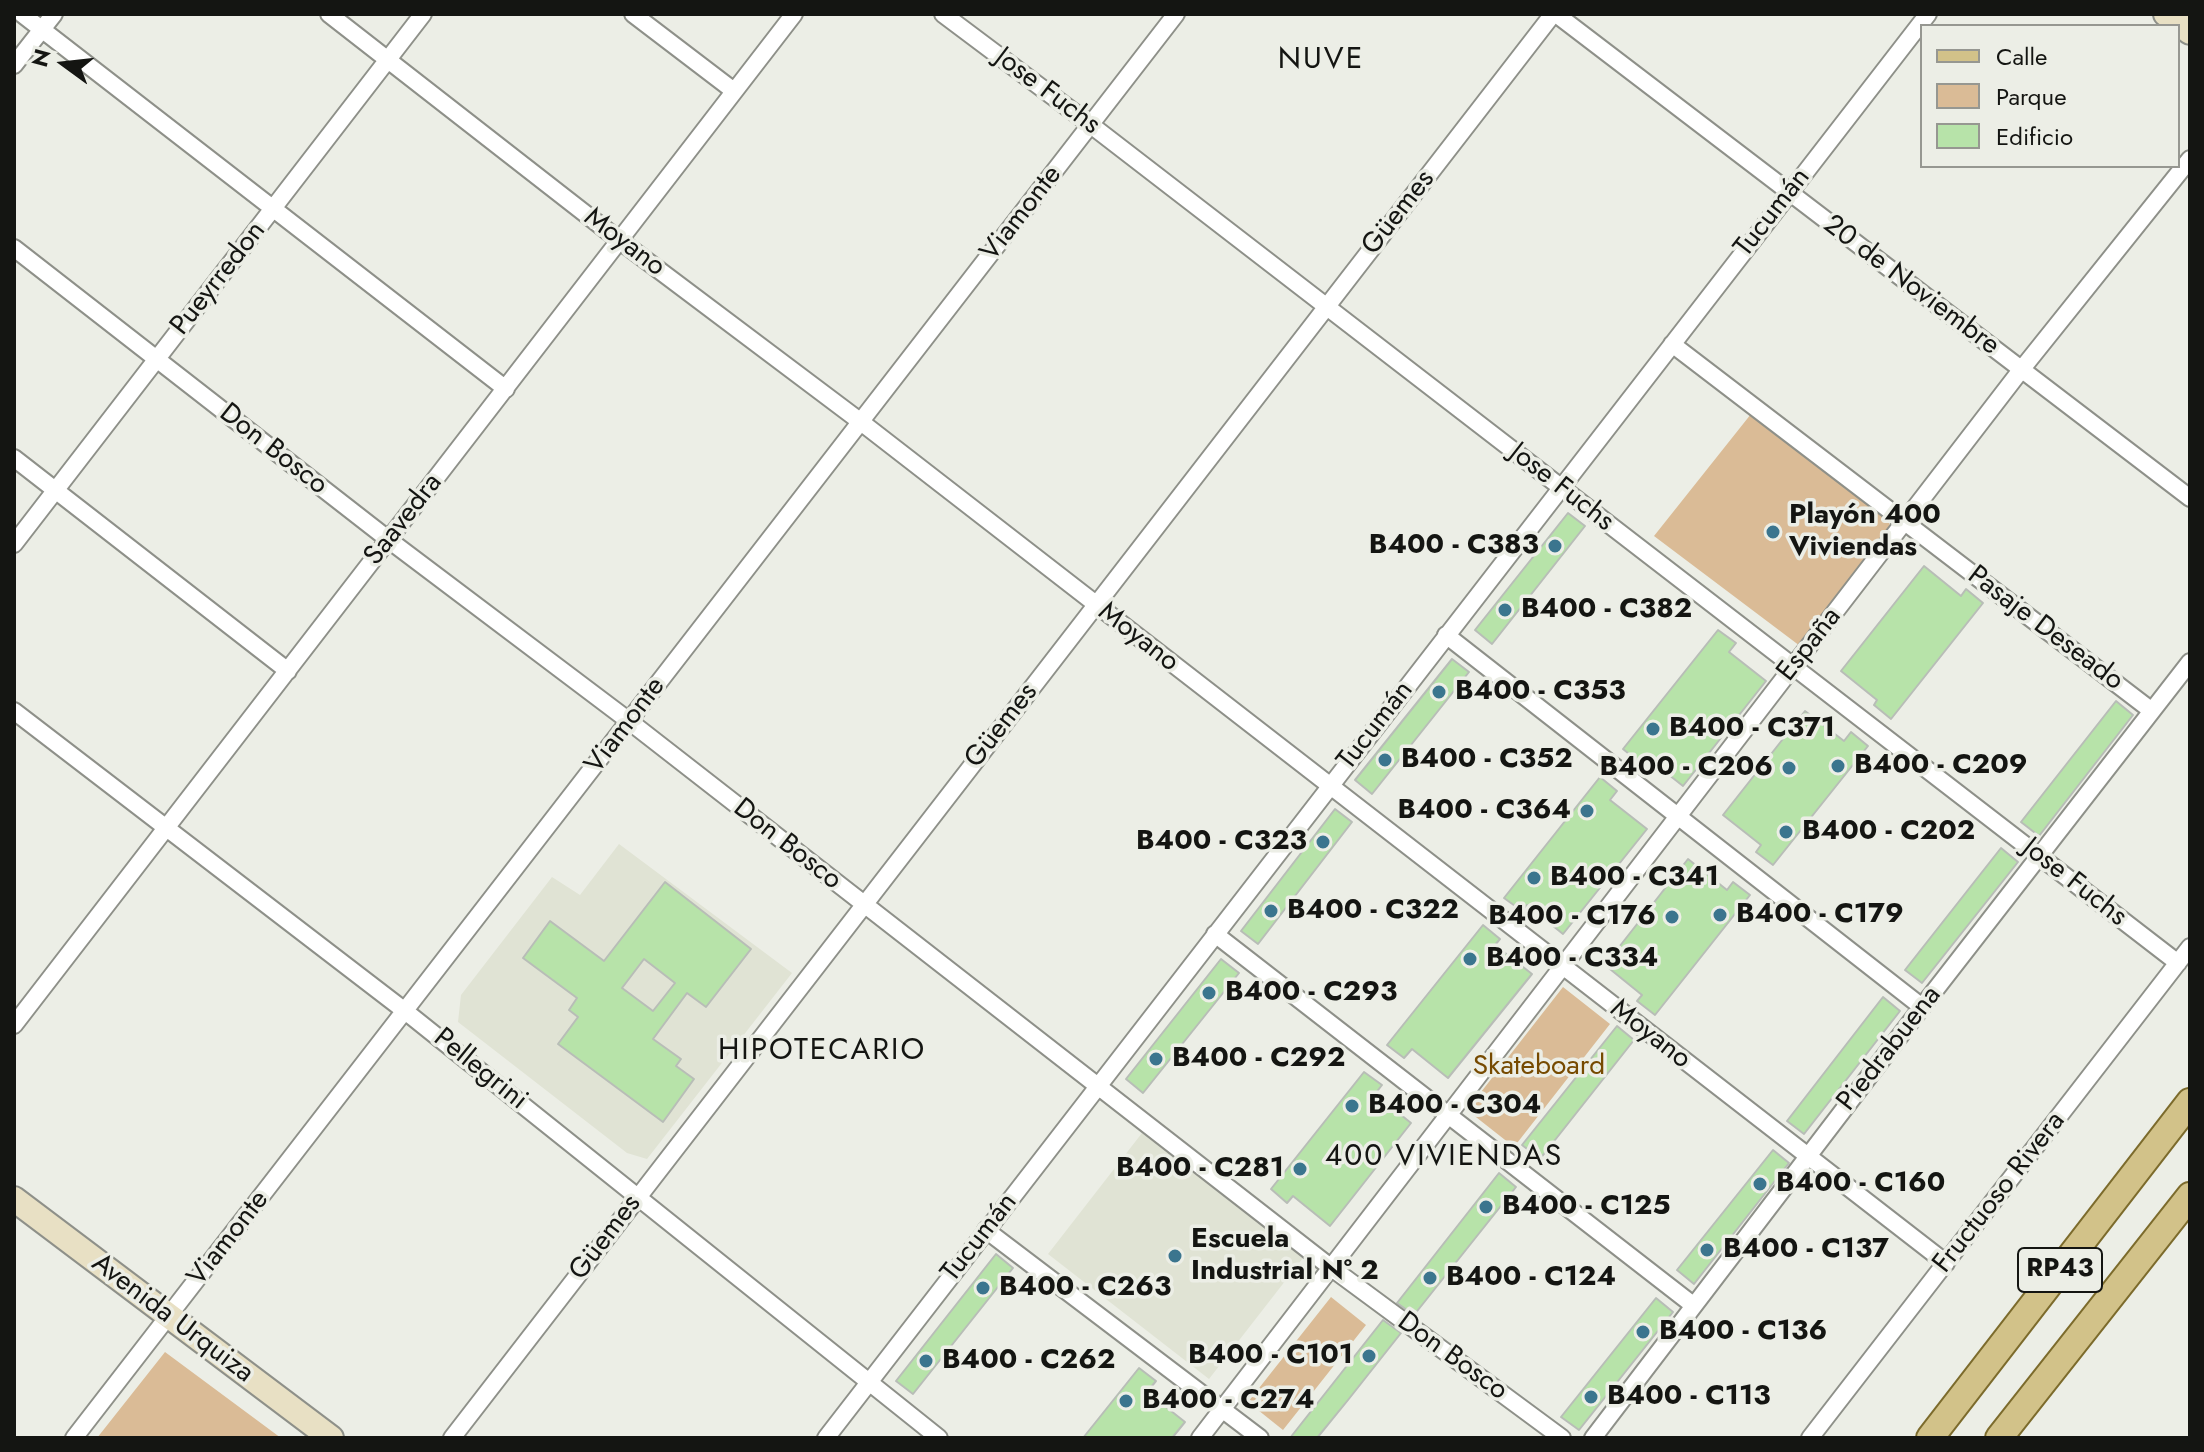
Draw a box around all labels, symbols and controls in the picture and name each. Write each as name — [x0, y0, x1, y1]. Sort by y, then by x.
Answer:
north arrow — [24, 24, 104, 104]
legend — [1920, 24, 2180, 168]
text: Calle — [1996, 39, 2047, 74]
street label: Jose Fuchs — [988, 41, 1106, 143]
district label: NUVE — [1278, 43, 1364, 79]
text: N — [23, 45, 59, 70]
text: Parque — [1996, 79, 2067, 114]
text: Edificio — [1996, 119, 2073, 154]
street label: Viamonte — [974, 159, 1070, 269]
street label: Tucumán — [1728, 162, 1818, 264]
street label: Güemes — [1355, 164, 1443, 262]
street label: Moyano — [577, 202, 671, 284]
street label: 20 de Noviembre — [1816, 209, 2006, 363]
street label: Pueyrredon — [164, 215, 274, 343]
street label: Don Bosco — [212, 397, 334, 503]
street label: Jose Fuchs — [1502, 437, 1620, 539]
street label: Saavedra — [358, 467, 450, 573]
place label: Playón 400 Viviendas — [1789, 499, 1941, 565]
marker: Playón 400 Viviendas — [1764, 523, 1782, 541]
place label: B400 - C383 — [1369, 529, 1539, 563]
marker: B400 - C383 — [1546, 537, 1564, 555]
street label: Pasaje Deseado — [1960, 559, 2130, 699]
place label: B400 - C382 — [1521, 593, 1692, 627]
street label: Moyano — [1091, 596, 1185, 680]
marker: B400 - C382 — [1496, 601, 1514, 619]
street label: España — [1771, 601, 1849, 689]
street label: Viamonte — [579, 671, 673, 781]
street label: Tucumán — [1331, 675, 1421, 777]
place label: B400 - C353 — [1455, 675, 1626, 709]
street label: Güemes — [958, 677, 1046, 775]
marker: B400 - C353 — [1430, 683, 1448, 701]
place label: B400 - C371 — [1669, 712, 1835, 746]
marker: B400 - C371 — [1644, 720, 1662, 738]
place label: B400 - C352 — [1401, 743, 1573, 777]
place label: B400 - C209 — [1854, 749, 2027, 783]
marker: B400 - C352 — [1376, 751, 1394, 769]
place label: B400 - C206 — [1600, 751, 1773, 785]
marker: B400 - C209 — [1829, 757, 1847, 775]
marker: B400 - C206 — [1780, 759, 1798, 777]
street label: Don Bosco — [726, 792, 848, 898]
place label: B400 - C364 — [1397, 794, 1571, 828]
marker: B400 - C364 — [1578, 802, 1596, 820]
place label: B400 - C202 — [1802, 815, 1975, 849]
marker: B400 - C202 — [1777, 823, 1795, 841]
place label: B400 - C323 — [1136, 825, 1307, 859]
street label: Jose Fuchs — [2015, 832, 2133, 934]
marker: B400 - C323 — [1314, 833, 1332, 851]
place label: B400 - C341 — [1550, 861, 1719, 895]
marker: B400 - C341 — [1525, 869, 1543, 887]
place label: B400 - C322 — [1287, 894, 1459, 928]
place label: B400 - C179 — [1736, 898, 1904, 932]
place label: B400 - C176 — [1488, 900, 1656, 934]
marker: B400 - C322 — [1262, 902, 1280, 920]
marker: B400 - C179 — [1711, 906, 1729, 924]
marker: B400 - C176 — [1663, 908, 1681, 926]
place label: B400 - C334 — [1486, 942, 1658, 976]
marker: B400 - C334 — [1461, 950, 1479, 968]
place label: B400 - C293 — [1225, 976, 1397, 1010]
street label: Piedrabuena — [1831, 980, 1949, 1118]
marker: B400 - C293 — [1200, 984, 1218, 1002]
street label: Moyano — [1603, 993, 1697, 1077]
street label: Pellegrini — [426, 1022, 534, 1118]
district label: HIPOTECARIO — [718, 1034, 926, 1070]
place label: B400 - C292 — [1172, 1042, 1345, 1076]
marker: B400 - C292 — [1147, 1050, 1165, 1068]
park label: Skateboard — [1473, 1050, 1605, 1084]
place label: B400 - C304 — [1368, 1089, 1541, 1123]
marker: B400 - C304 — [1343, 1097, 1361, 1115]
street label: Fructuoso Rivera — [1927, 1106, 2073, 1280]
district label: 400 VIVIENDAS — [1325, 1140, 1563, 1176]
place label: B400 - C281 — [1116, 1152, 1284, 1186]
marker: B400 - C281 — [1291, 1160, 1309, 1178]
place label: B400 - C160 — [1776, 1167, 1945, 1201]
marker: B400 - C160 — [1751, 1175, 1769, 1193]
street label: Viamonte — [181, 1184, 277, 1294]
street label: Tucumán — [935, 1187, 1025, 1289]
street label: Güemes — [563, 1189, 649, 1287]
place label: B400 - C125 — [1502, 1190, 1671, 1224]
marker: B400 - C125 — [1477, 1198, 1495, 1216]
place label: Escuela Industrial N° 2 — [1191, 1223, 1379, 1289]
place label: B400 - C137 — [1723, 1233, 1889, 1267]
marker: B400 - C137 — [1698, 1241, 1716, 1259]
street label: Avenida Urquiza — [84, 1247, 260, 1391]
marker: Escuela Industrial N° 2 — [1166, 1247, 1184, 1265]
road number: RP43 — [2018, 1248, 2102, 1292]
place label: B400 - C124 — [1446, 1261, 1616, 1295]
marker: B400 - C124 — [1421, 1269, 1439, 1287]
place label: B400 - C263 — [999, 1271, 1171, 1305]
marker: B400 - C263 — [974, 1279, 992, 1297]
street label: Don Bosco — [1390, 1306, 1514, 1408]
place label: B400 - C136 — [1659, 1315, 1827, 1349]
marker: B400 - C136 — [1634, 1323, 1652, 1341]
place label: B400 - C101 — [1188, 1339, 1353, 1373]
place label: B400 - C262 — [942, 1344, 1115, 1378]
marker: B400 - C101 — [1360, 1347, 1378, 1365]
marker: B400 - C262 — [917, 1352, 935, 1370]
place label: B400 - C113 — [1607, 1380, 1771, 1414]
place label: B400 - C274 — [1142, 1384, 1315, 1418]
marker: B400 - C113 — [1582, 1388, 1600, 1406]
marker: B400 - C274 — [1117, 1392, 1135, 1410]

